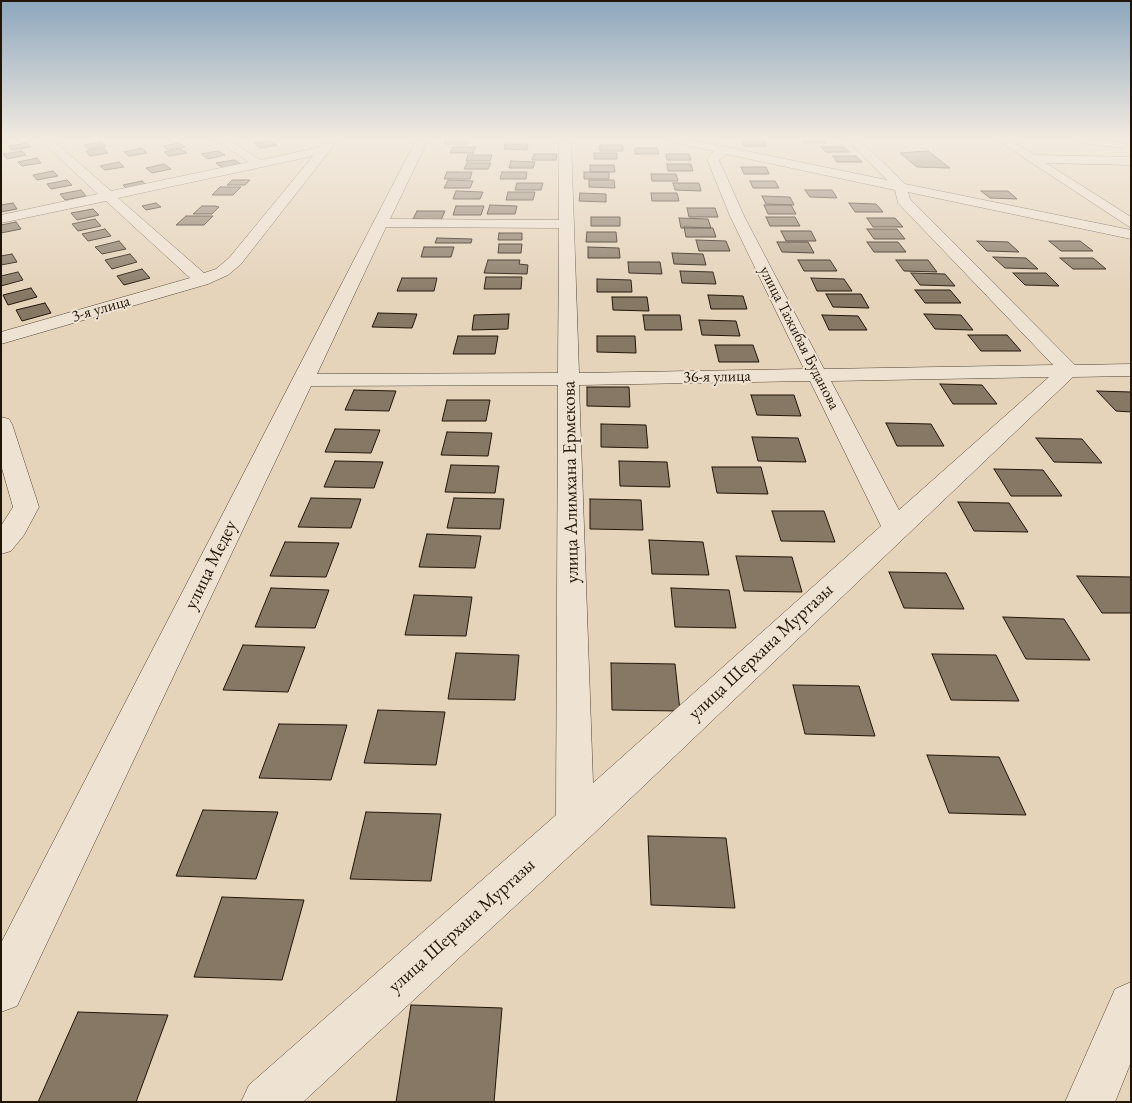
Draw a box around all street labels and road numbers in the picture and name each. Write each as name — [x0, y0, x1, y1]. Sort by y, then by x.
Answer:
street label: улица Тажибая Буданова — [754, 263, 844, 413]
street label: 3-я улица — [70, 292, 132, 326]
street label: 36-я улица — [683, 367, 751, 387]
street label: улица Алимхана Ермекова — [558, 381, 584, 583]
street label: улица Медеу — [180, 517, 242, 613]
street label: улица Шерхана Муртазы — [684, 579, 838, 725]
street label: улица Шерхана Муртазы — [384, 854, 540, 998]

